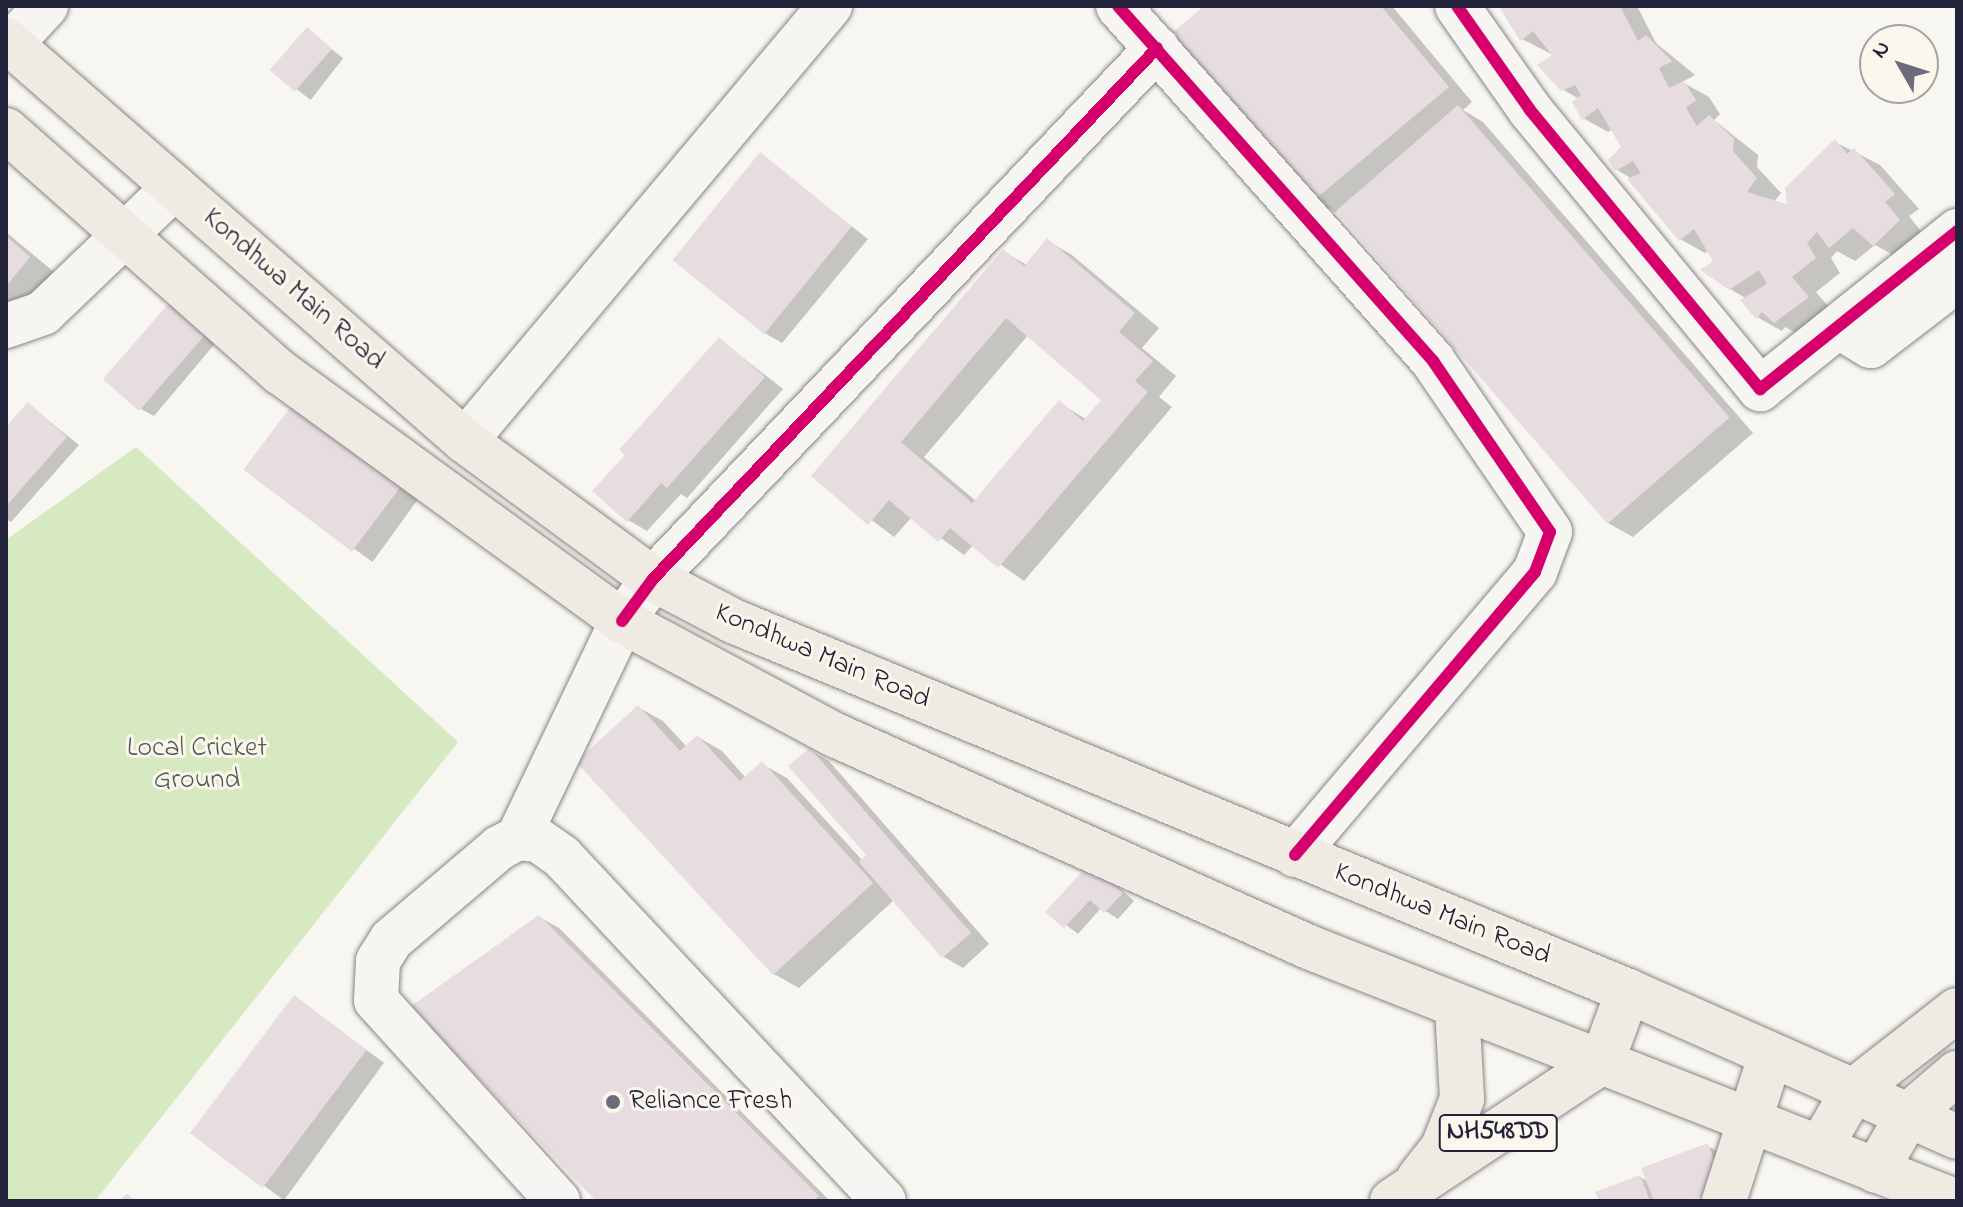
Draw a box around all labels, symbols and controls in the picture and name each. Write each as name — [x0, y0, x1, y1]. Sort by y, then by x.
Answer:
north arrow — [1859, 24, 1939, 104]
text: N — [1865, 34, 1899, 66]
street label: Kondhwa Main Road — [195, 202, 391, 378]
street label: Kondhwa Main Road — [709, 597, 935, 717]
park label: Local Cricket Ground — [127, 732, 267, 798]
street label: Kondhwa Main Road — [1329, 856, 1555, 974]
place label: Reliance Fresh — [629, 1085, 792, 1119]
marker: Reliance Fresh — [604, 1093, 622, 1111]
road number: NH548DD — [1438, 1111, 1558, 1155]

